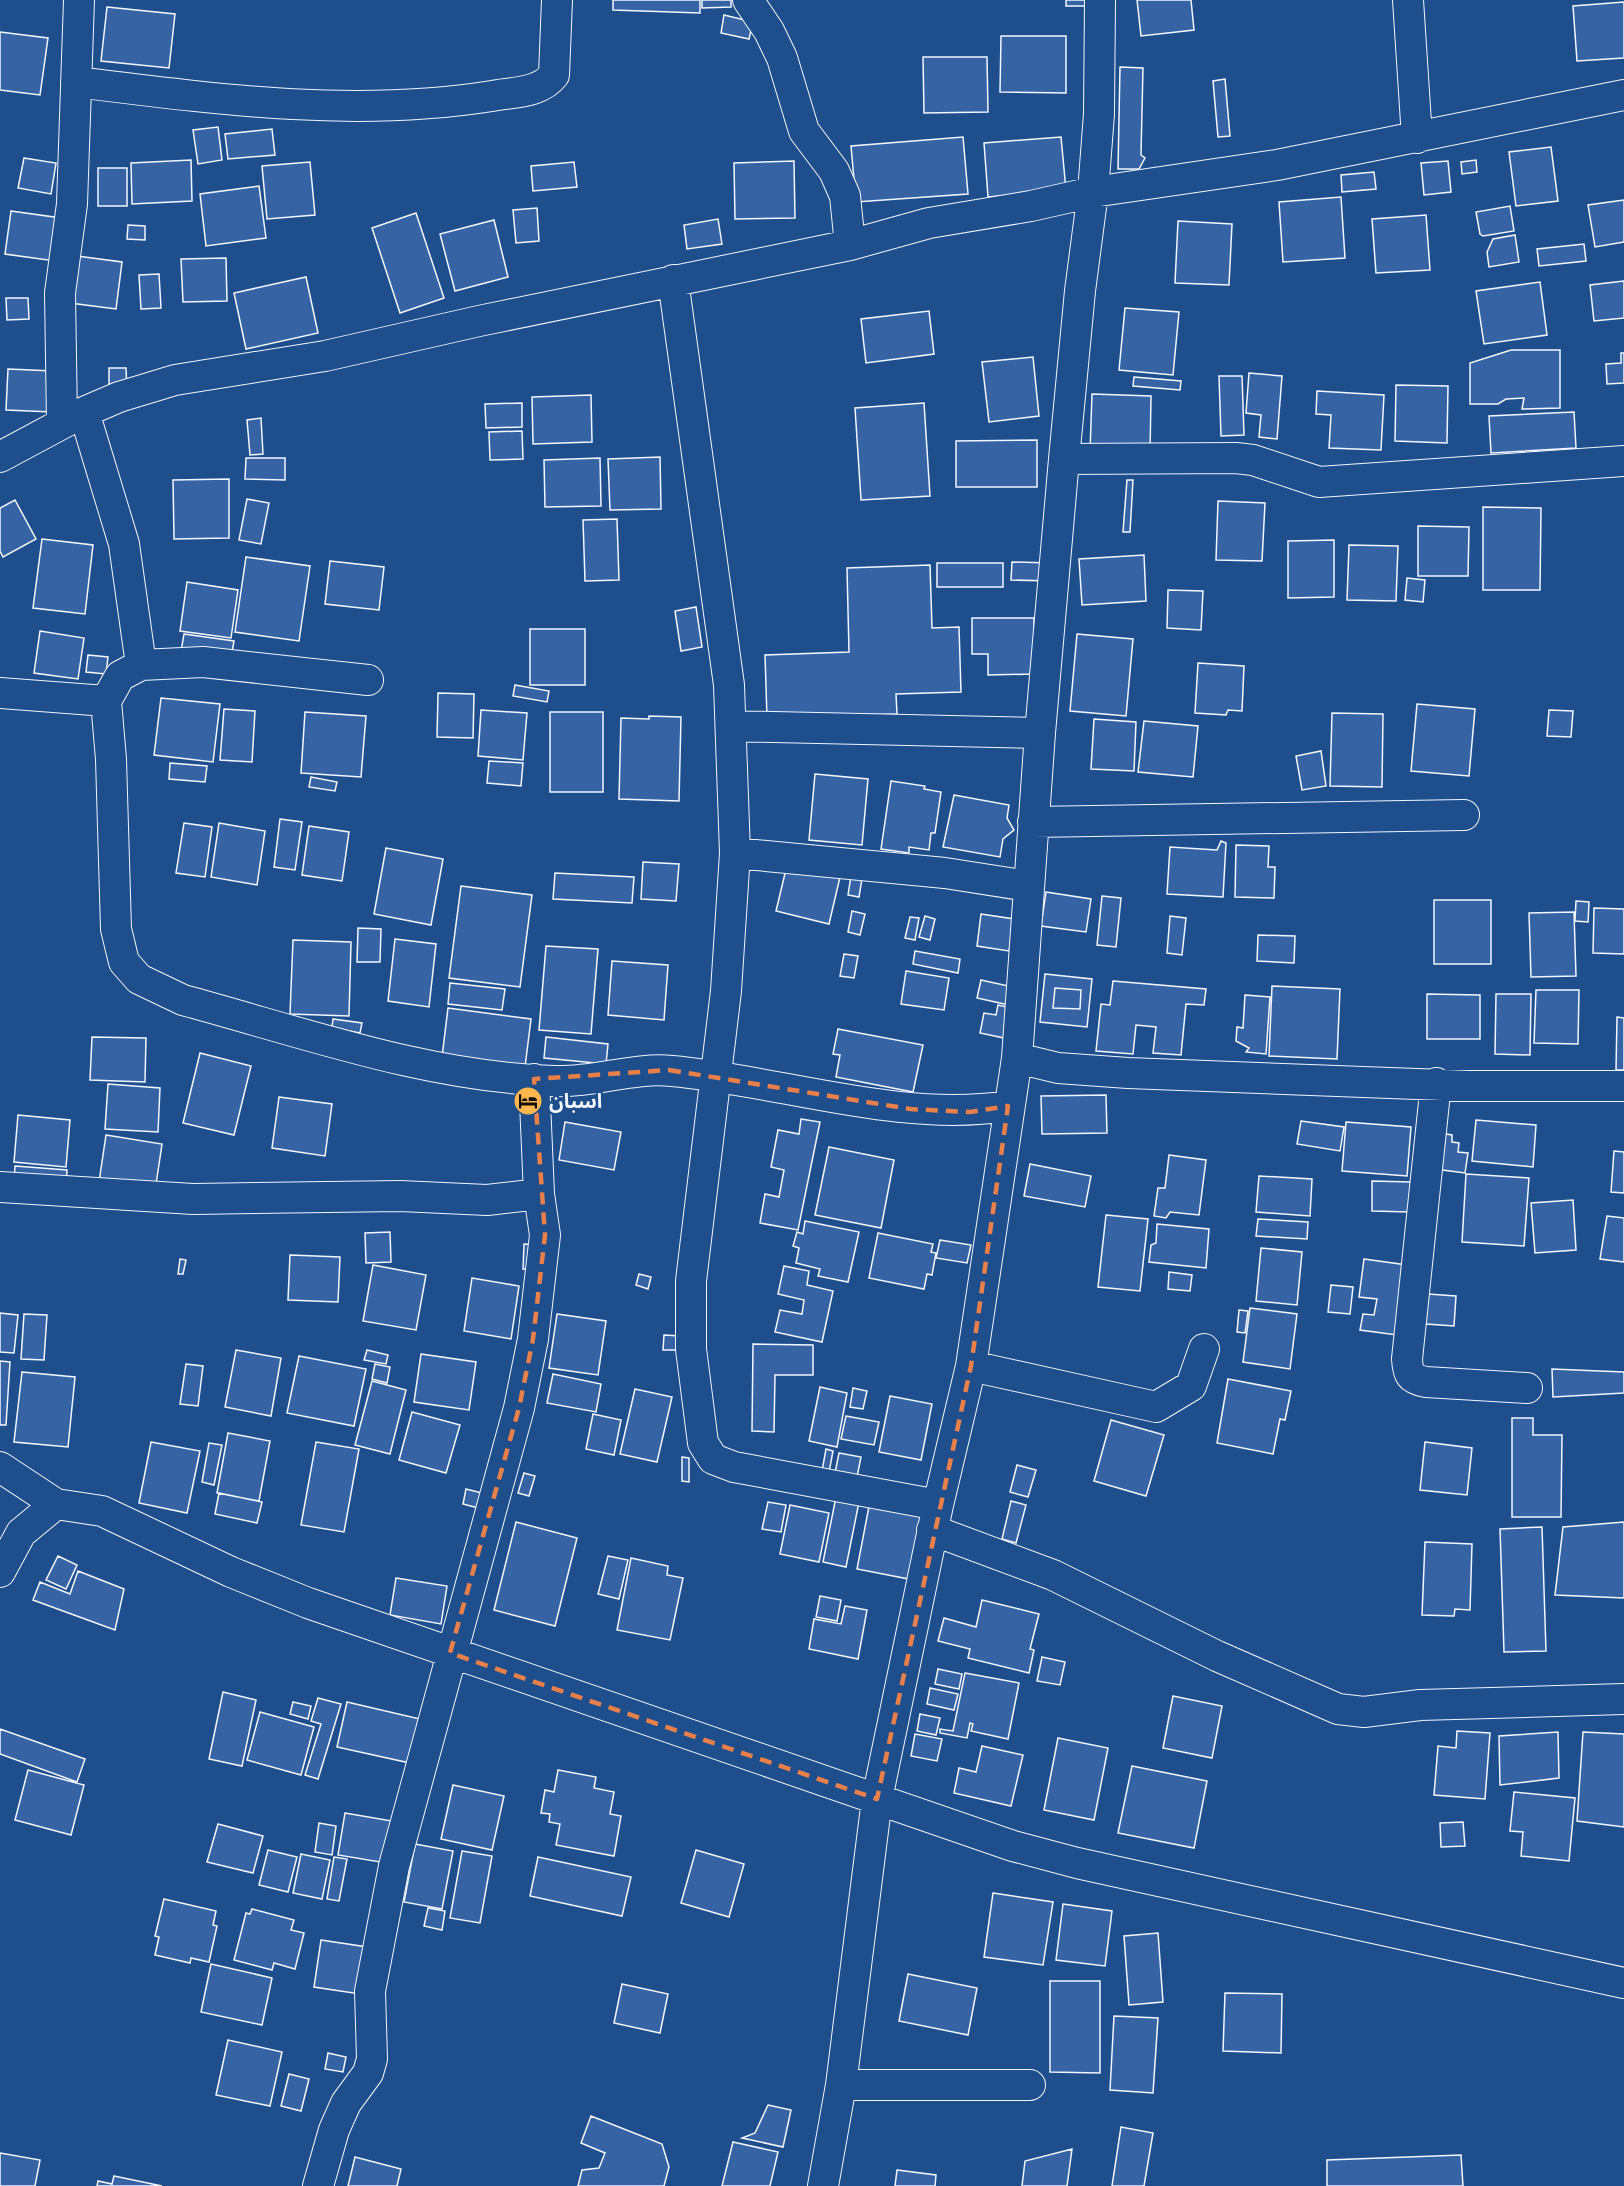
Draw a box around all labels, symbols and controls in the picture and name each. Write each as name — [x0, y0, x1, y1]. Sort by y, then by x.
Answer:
hotel icon: اسبان — [512, 1085, 544, 1117]
place label: اسبان — [549, 1089, 602, 1113]

